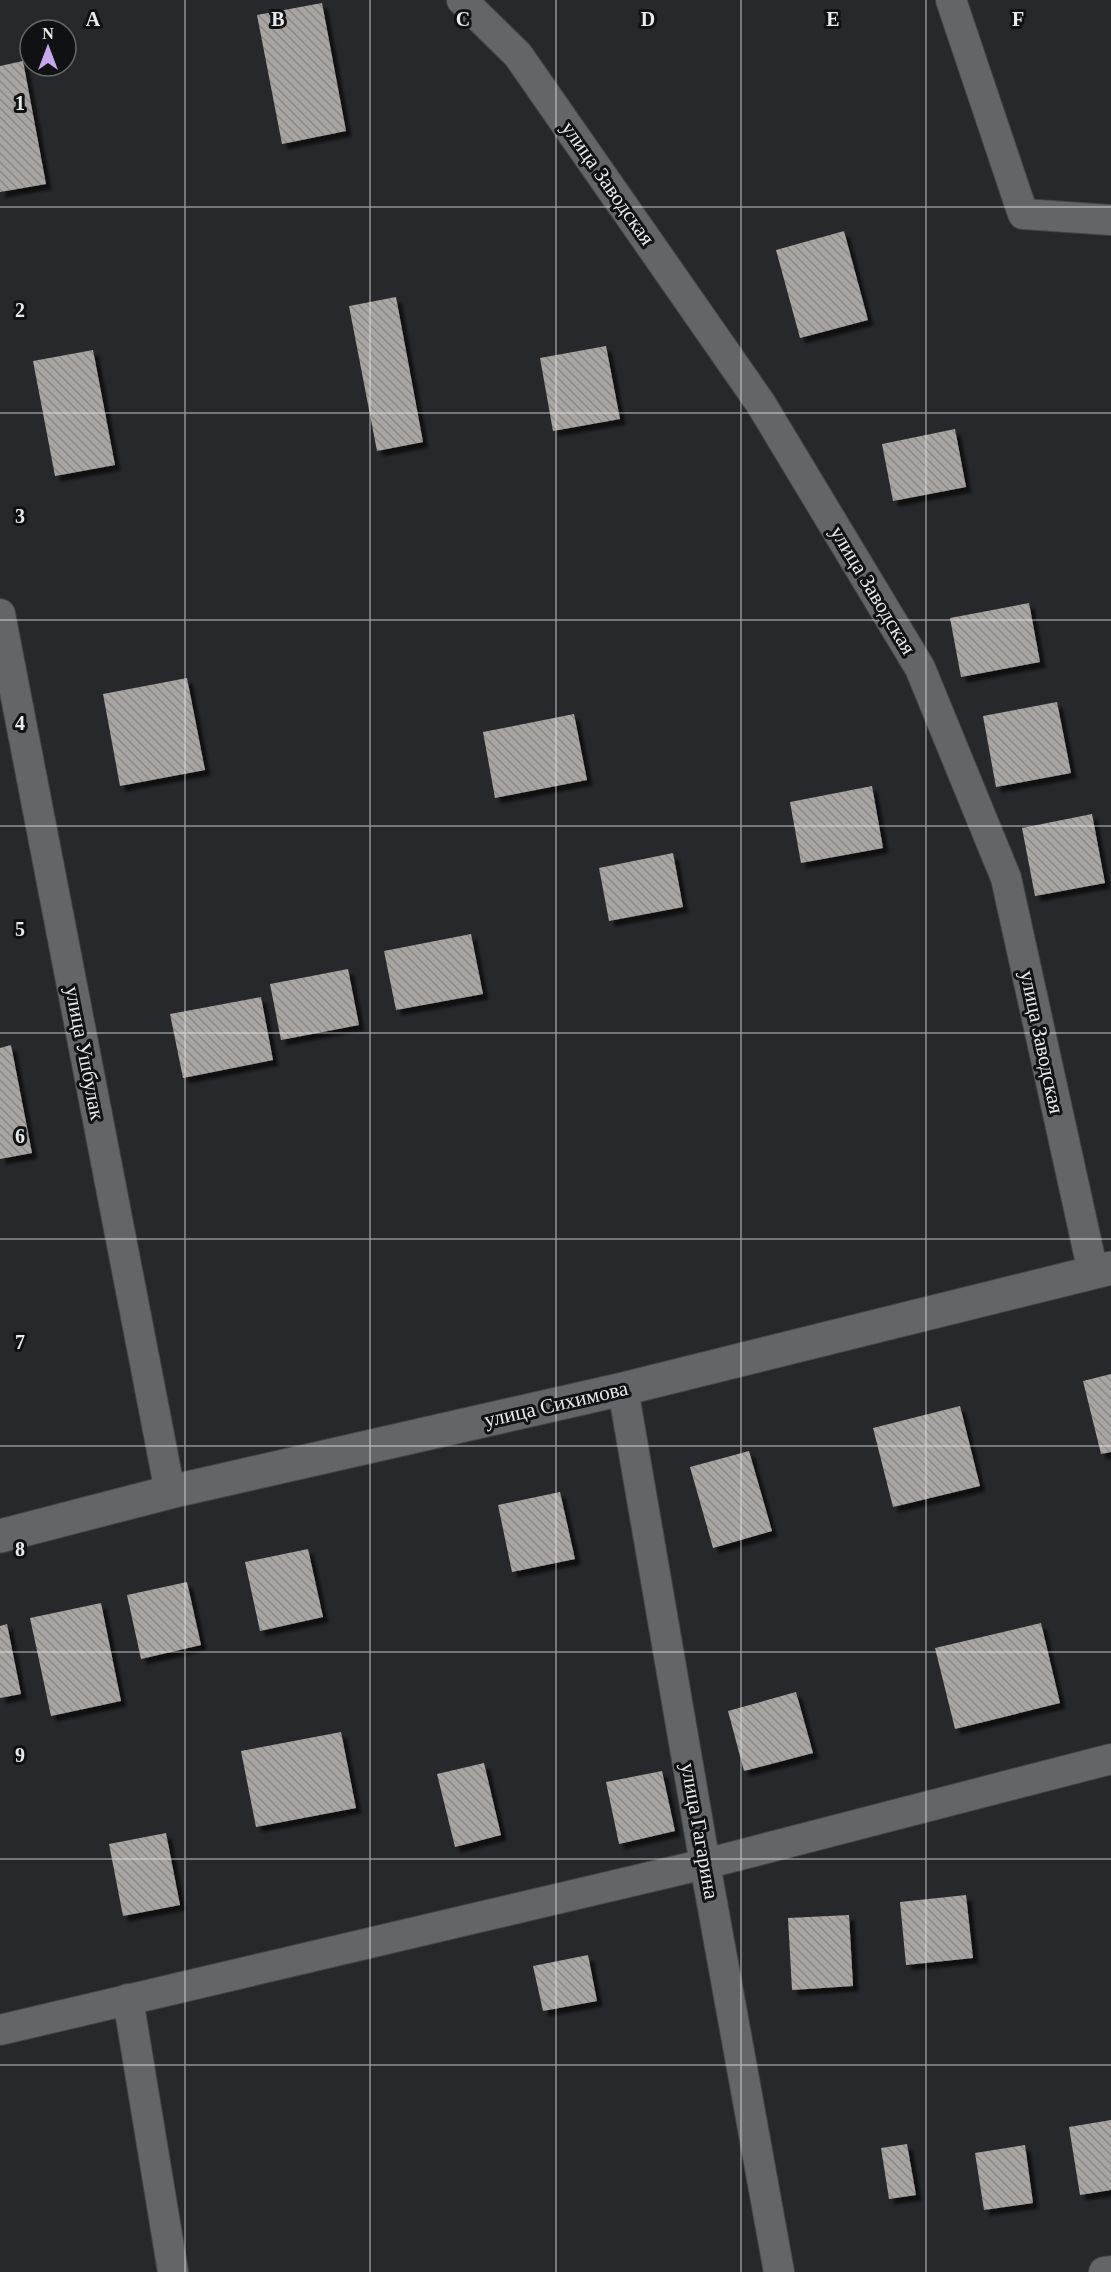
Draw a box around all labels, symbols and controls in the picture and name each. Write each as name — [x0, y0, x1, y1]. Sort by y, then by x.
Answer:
text: A — [86, 8, 101, 30]
text: B — [271, 8, 285, 30]
text: C — [456, 8, 470, 30]
text: D — [641, 8, 655, 30]
text: E — [826, 8, 840, 30]
text: F — [1012, 8, 1024, 30]
north arrow — [18, 18, 78, 78]
text: N — [42, 25, 54, 42]
text: 1 — [15, 92, 25, 114]
street label: улица Заводская — [556, 117, 660, 250]
text: 2 — [15, 299, 25, 321]
text: 3 — [15, 505, 25, 527]
street label: улица Заводская — [825, 521, 921, 659]
text: 4 — [15, 712, 25, 734]
text: 5 — [15, 918, 25, 940]
street label: улица Заводская — [1015, 968, 1069, 1116]
street label: улица Ушбулак — [60, 984, 110, 1123]
text: 6 — [15, 1125, 25, 1147]
text: 7 — [15, 1331, 25, 1353]
street label: улица Сихимова — [482, 1376, 631, 1432]
text: 8 — [15, 1538, 25, 1560]
text: 9 — [15, 1744, 25, 1766]
street label: улица Гагарина — [676, 1761, 724, 1902]

